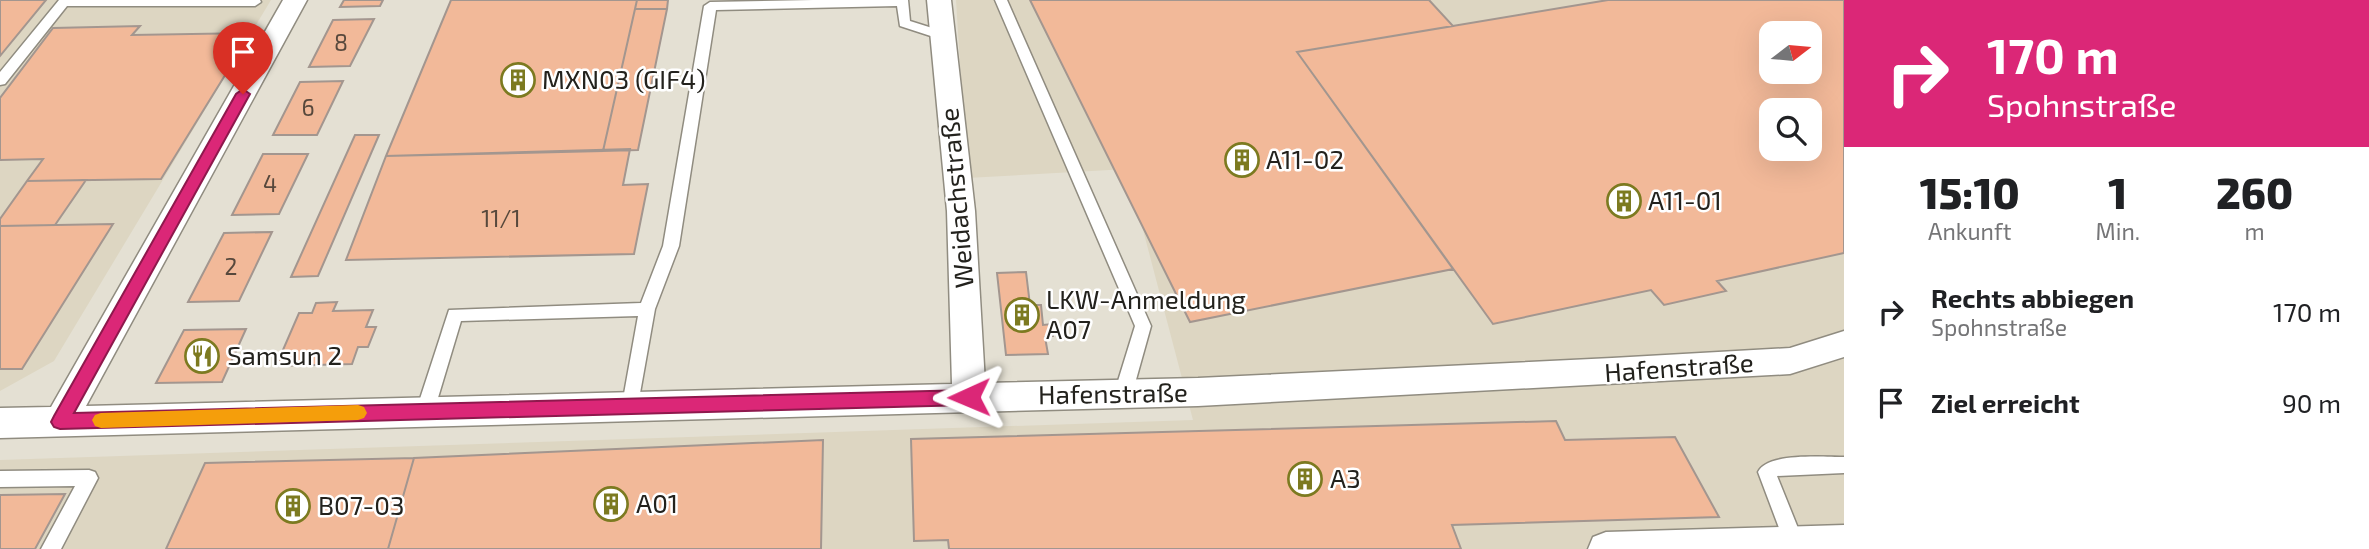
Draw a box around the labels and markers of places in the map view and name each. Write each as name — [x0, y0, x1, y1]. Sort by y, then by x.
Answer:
pin — [213, 22, 273, 94]
building icon: MXN03 (GIF4) — [499, 61, 537, 99]
place label: MXN03 (GIF4) — [542, 63, 706, 94]
building icon: A11-02 — [1223, 141, 1261, 179]
place label: A11-02 — [1266, 143, 1344, 174]
building icon: A11-01 — [1605, 182, 1643, 220]
place label: A11-01 — [1648, 184, 1722, 215]
place label: LKW-Anmeldung A07 — [1046, 283, 1246, 344]
building icon: LKW-Anmeldung A07 — [1003, 296, 1041, 334]
restaurant icon: Samsun 2 — [183, 337, 221, 375]
place label: Samsun 2 — [227, 339, 342, 370]
building icon: A3 — [1286, 460, 1324, 498]
place label: A3 — [1330, 462, 1361, 493]
building icon: A01 — [592, 485, 630, 523]
building icon: B07-03 — [274, 487, 312, 525]
place label: A01 — [636, 487, 678, 518]
place label: B07-03 — [318, 489, 404, 520]

